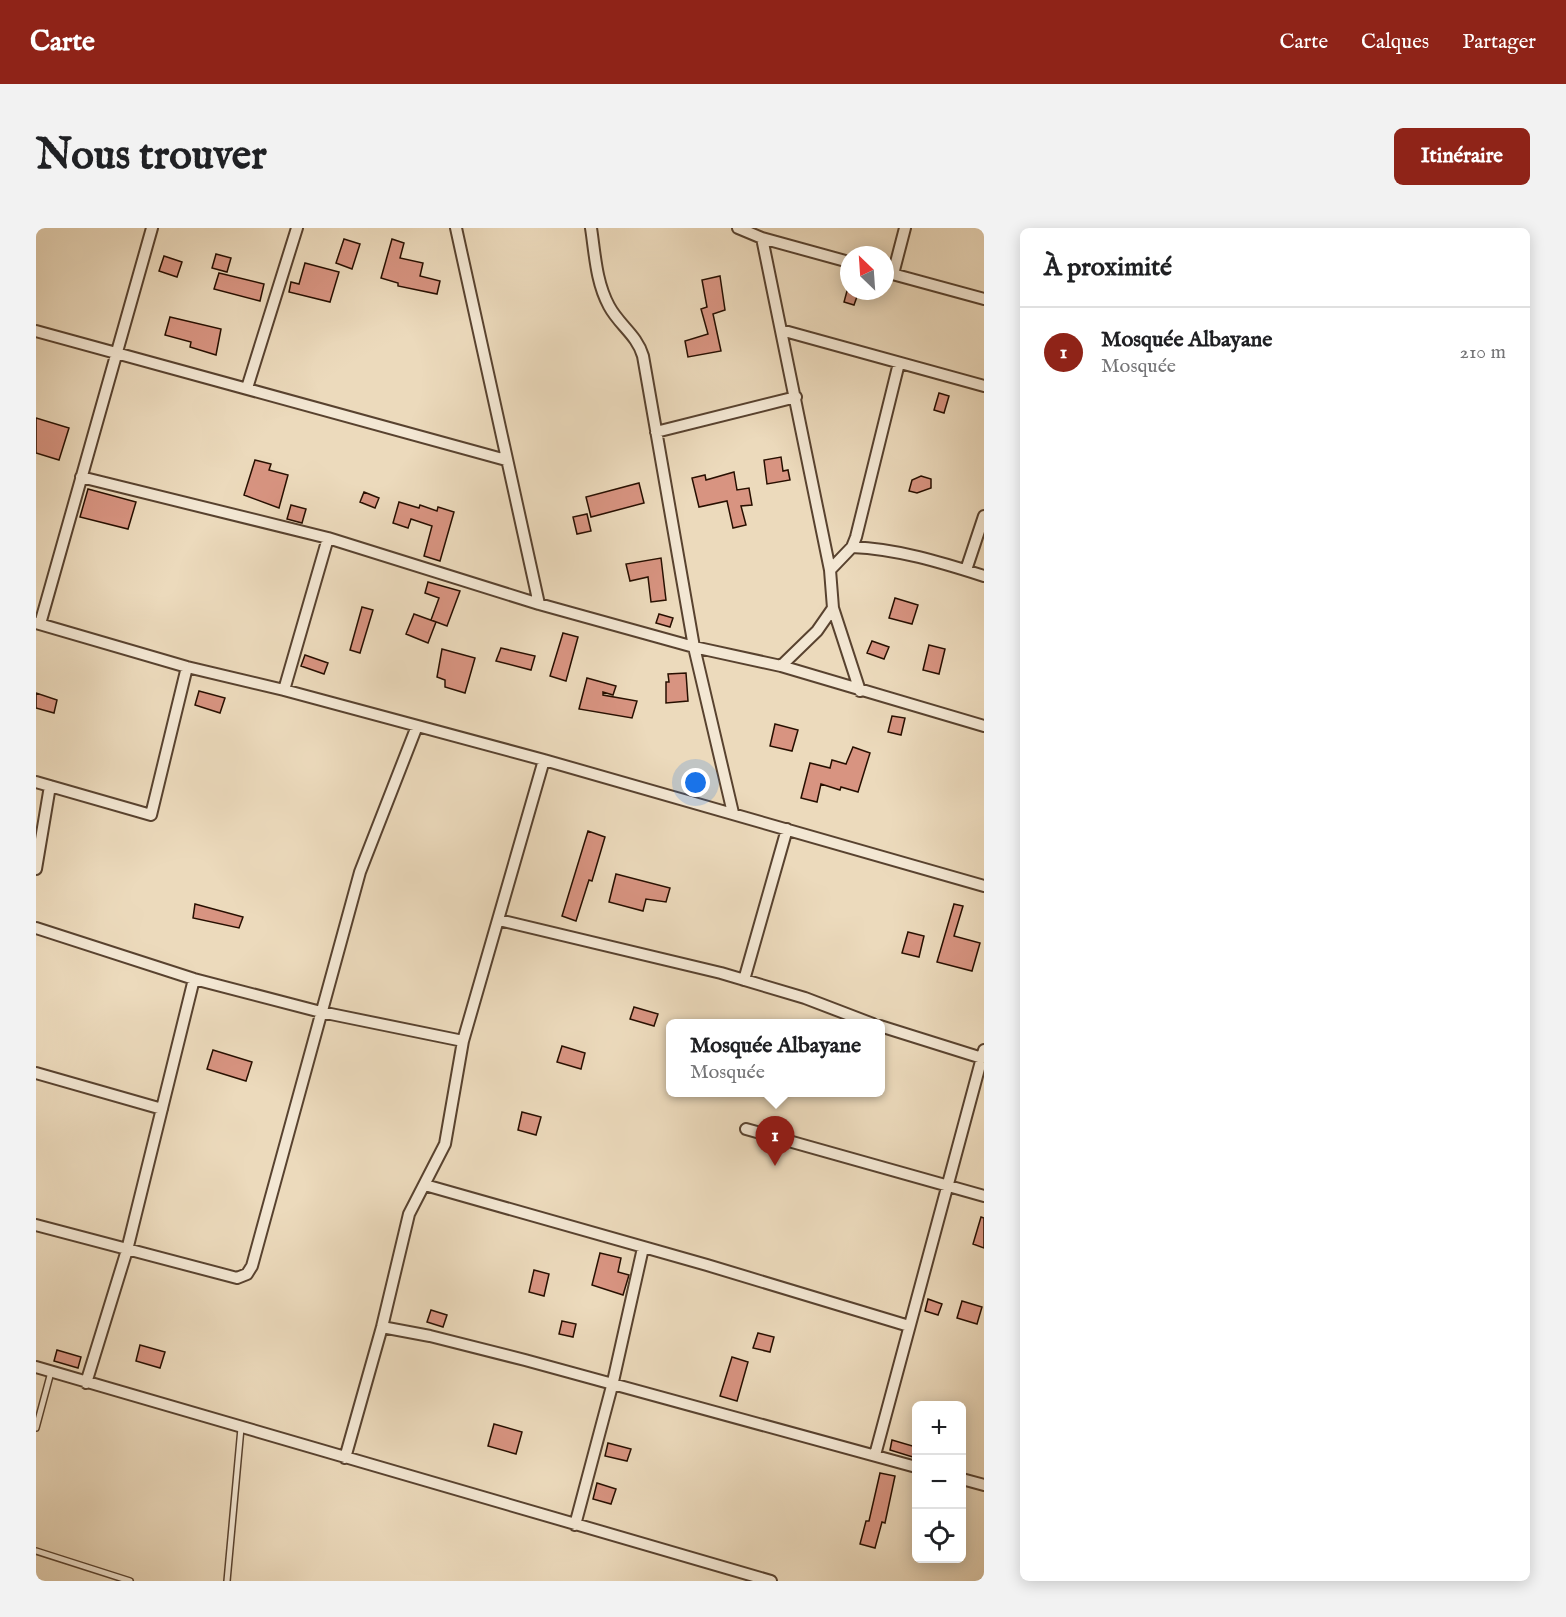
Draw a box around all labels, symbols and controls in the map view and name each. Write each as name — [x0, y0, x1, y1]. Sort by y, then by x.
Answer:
text: Carte — [30, 25, 95, 60]
text: Carte — [1279, 29, 1328, 56]
text: Calques — [1361, 29, 1429, 56]
text: Partager — [1462, 29, 1536, 56]
button: Itinéraire — [1394, 128, 1530, 185]
text: Nous trouver — [36, 130, 267, 183]
north arrow — [840, 246, 894, 300]
text: À proximité — [1044, 251, 1172, 284]
text: Mosquée Albayane — [1101, 326, 1272, 354]
text: 1 — [1060, 340, 1067, 365]
text: 210 m — [1460, 340, 1506, 365]
text: Mosquée — [1101, 354, 1176, 379]
your location — [681, 768, 710, 797]
popup — [666, 1019, 885, 1097]
text: Mosquée Albayane — [690, 1032, 861, 1060]
text: Mosquée — [690, 1060, 765, 1085]
pin: 1 — [756, 1116, 794, 1166]
map controls — [912, 1401, 966, 1563]
button: + — [912, 1401, 966, 1455]
button: − — [912, 1455, 966, 1509]
button: locate — [912, 1509, 966, 1563]

